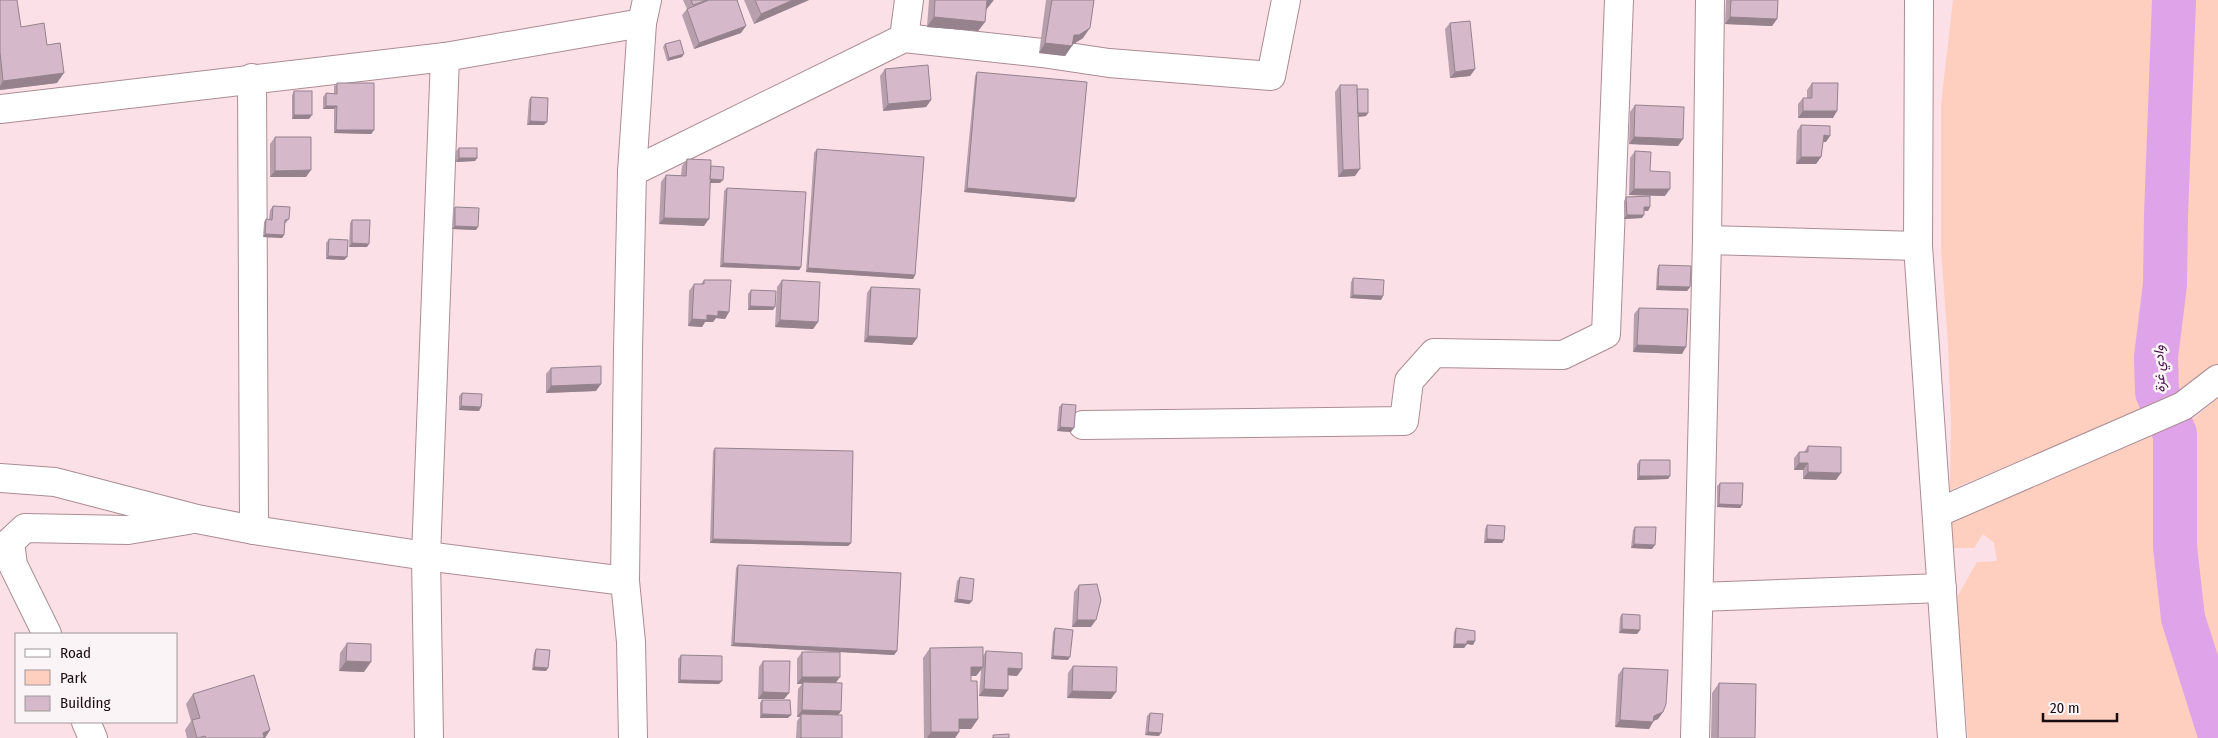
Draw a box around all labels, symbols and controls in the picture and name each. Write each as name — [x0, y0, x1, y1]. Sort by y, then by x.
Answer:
water label: وادي غزة — [2150, 344, 2172, 393]
legend — [15, 633, 178, 723]
text: Road — [60, 644, 91, 662]
text: Park — [60, 669, 87, 687]
scale bar — [2043, 690, 2117, 722]
text: Building — [60, 694, 111, 712]
text: 20 m — [2050, 699, 2080, 717]

